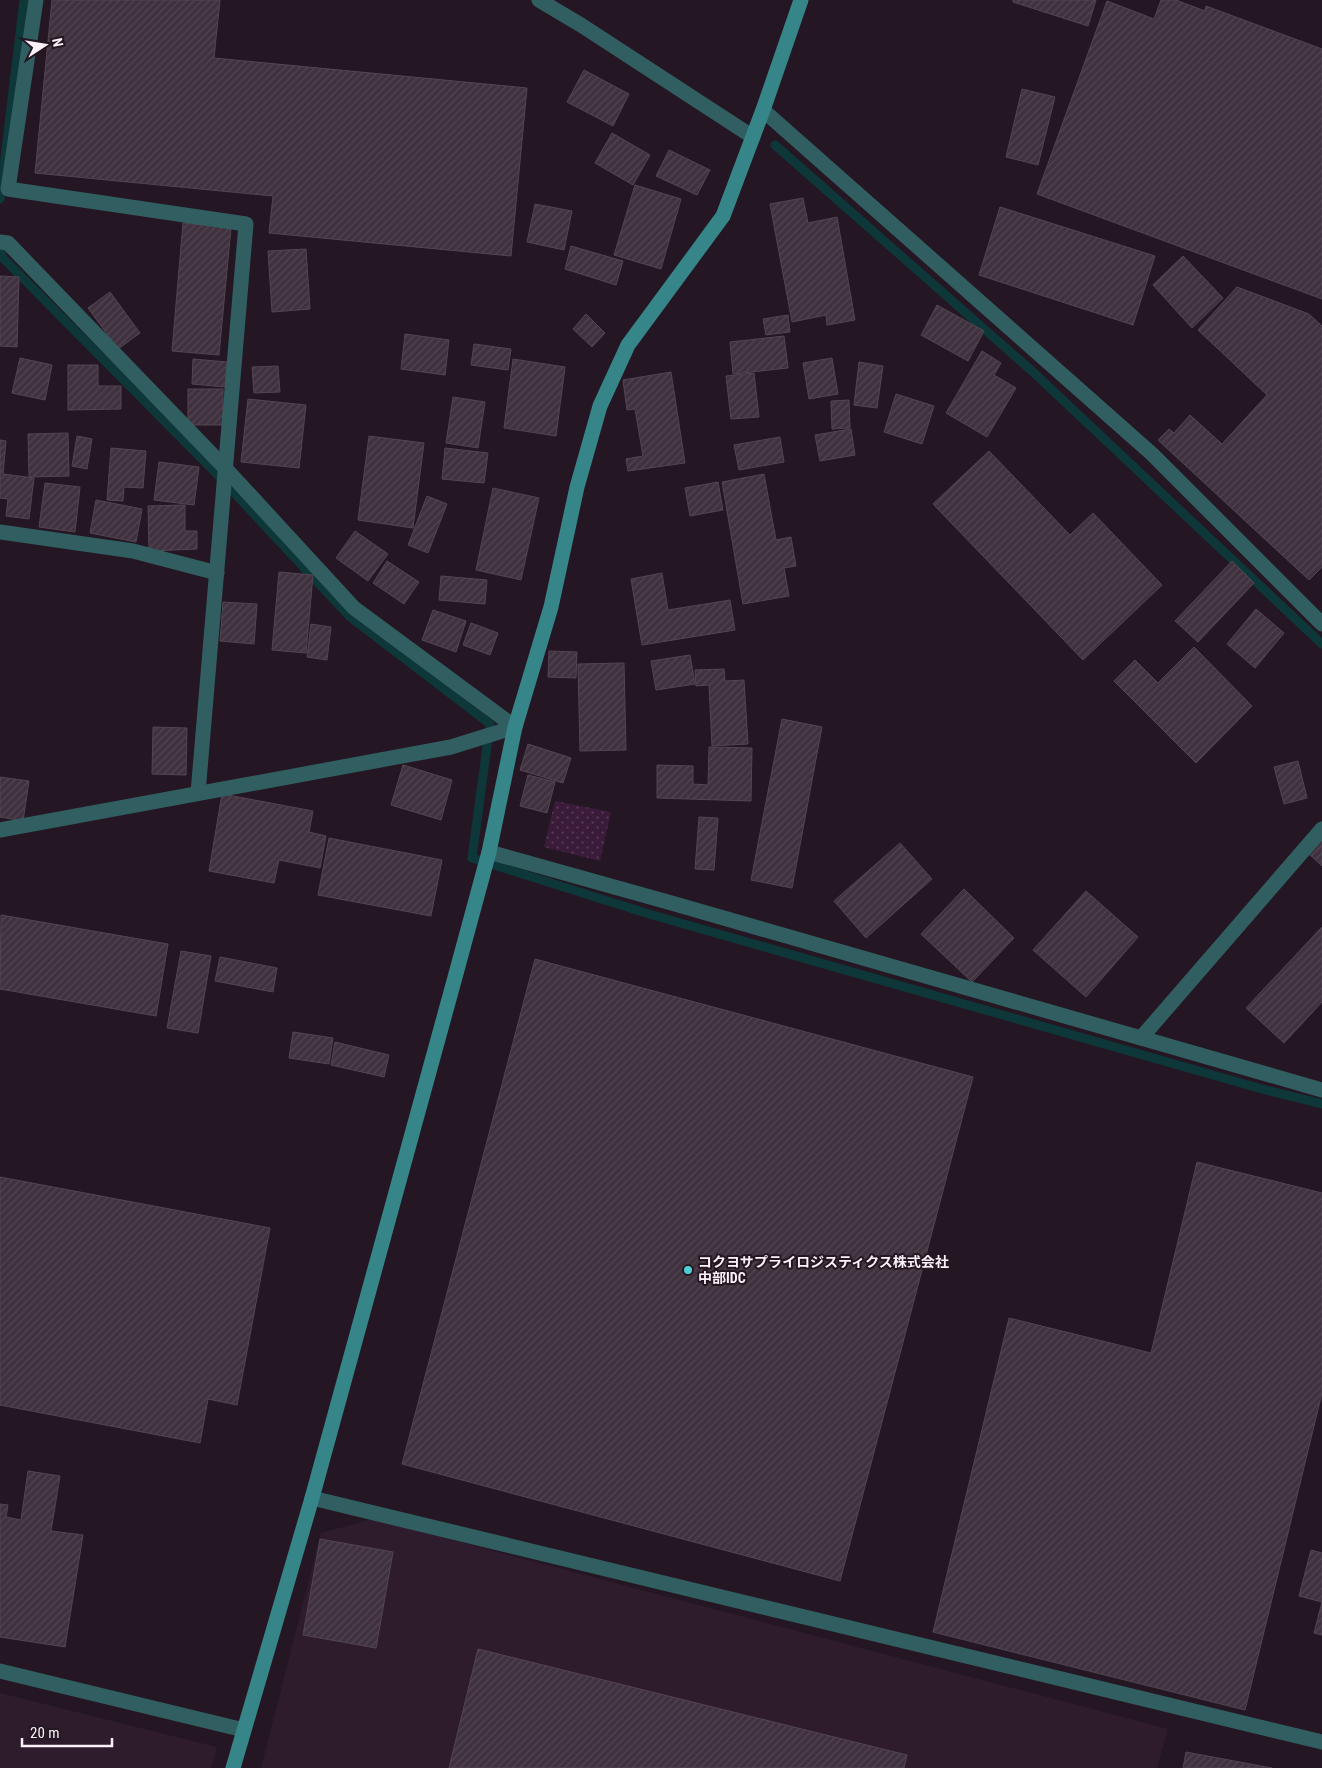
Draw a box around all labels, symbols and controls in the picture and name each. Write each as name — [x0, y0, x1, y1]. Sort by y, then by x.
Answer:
north arrow — [20, 20, 70, 70]
text: N — [49, 36, 66, 48]
place label: コクヨサプライロジスティクス株式会社 中部IDC — [698, 1254, 949, 1286]
marker: コクヨサプライロジスティクス株式会社 中部IDC — [682, 1264, 694, 1276]
scale bar — [22, 1716, 112, 1748]
text: 20 m — [30, 1724, 60, 1742]

